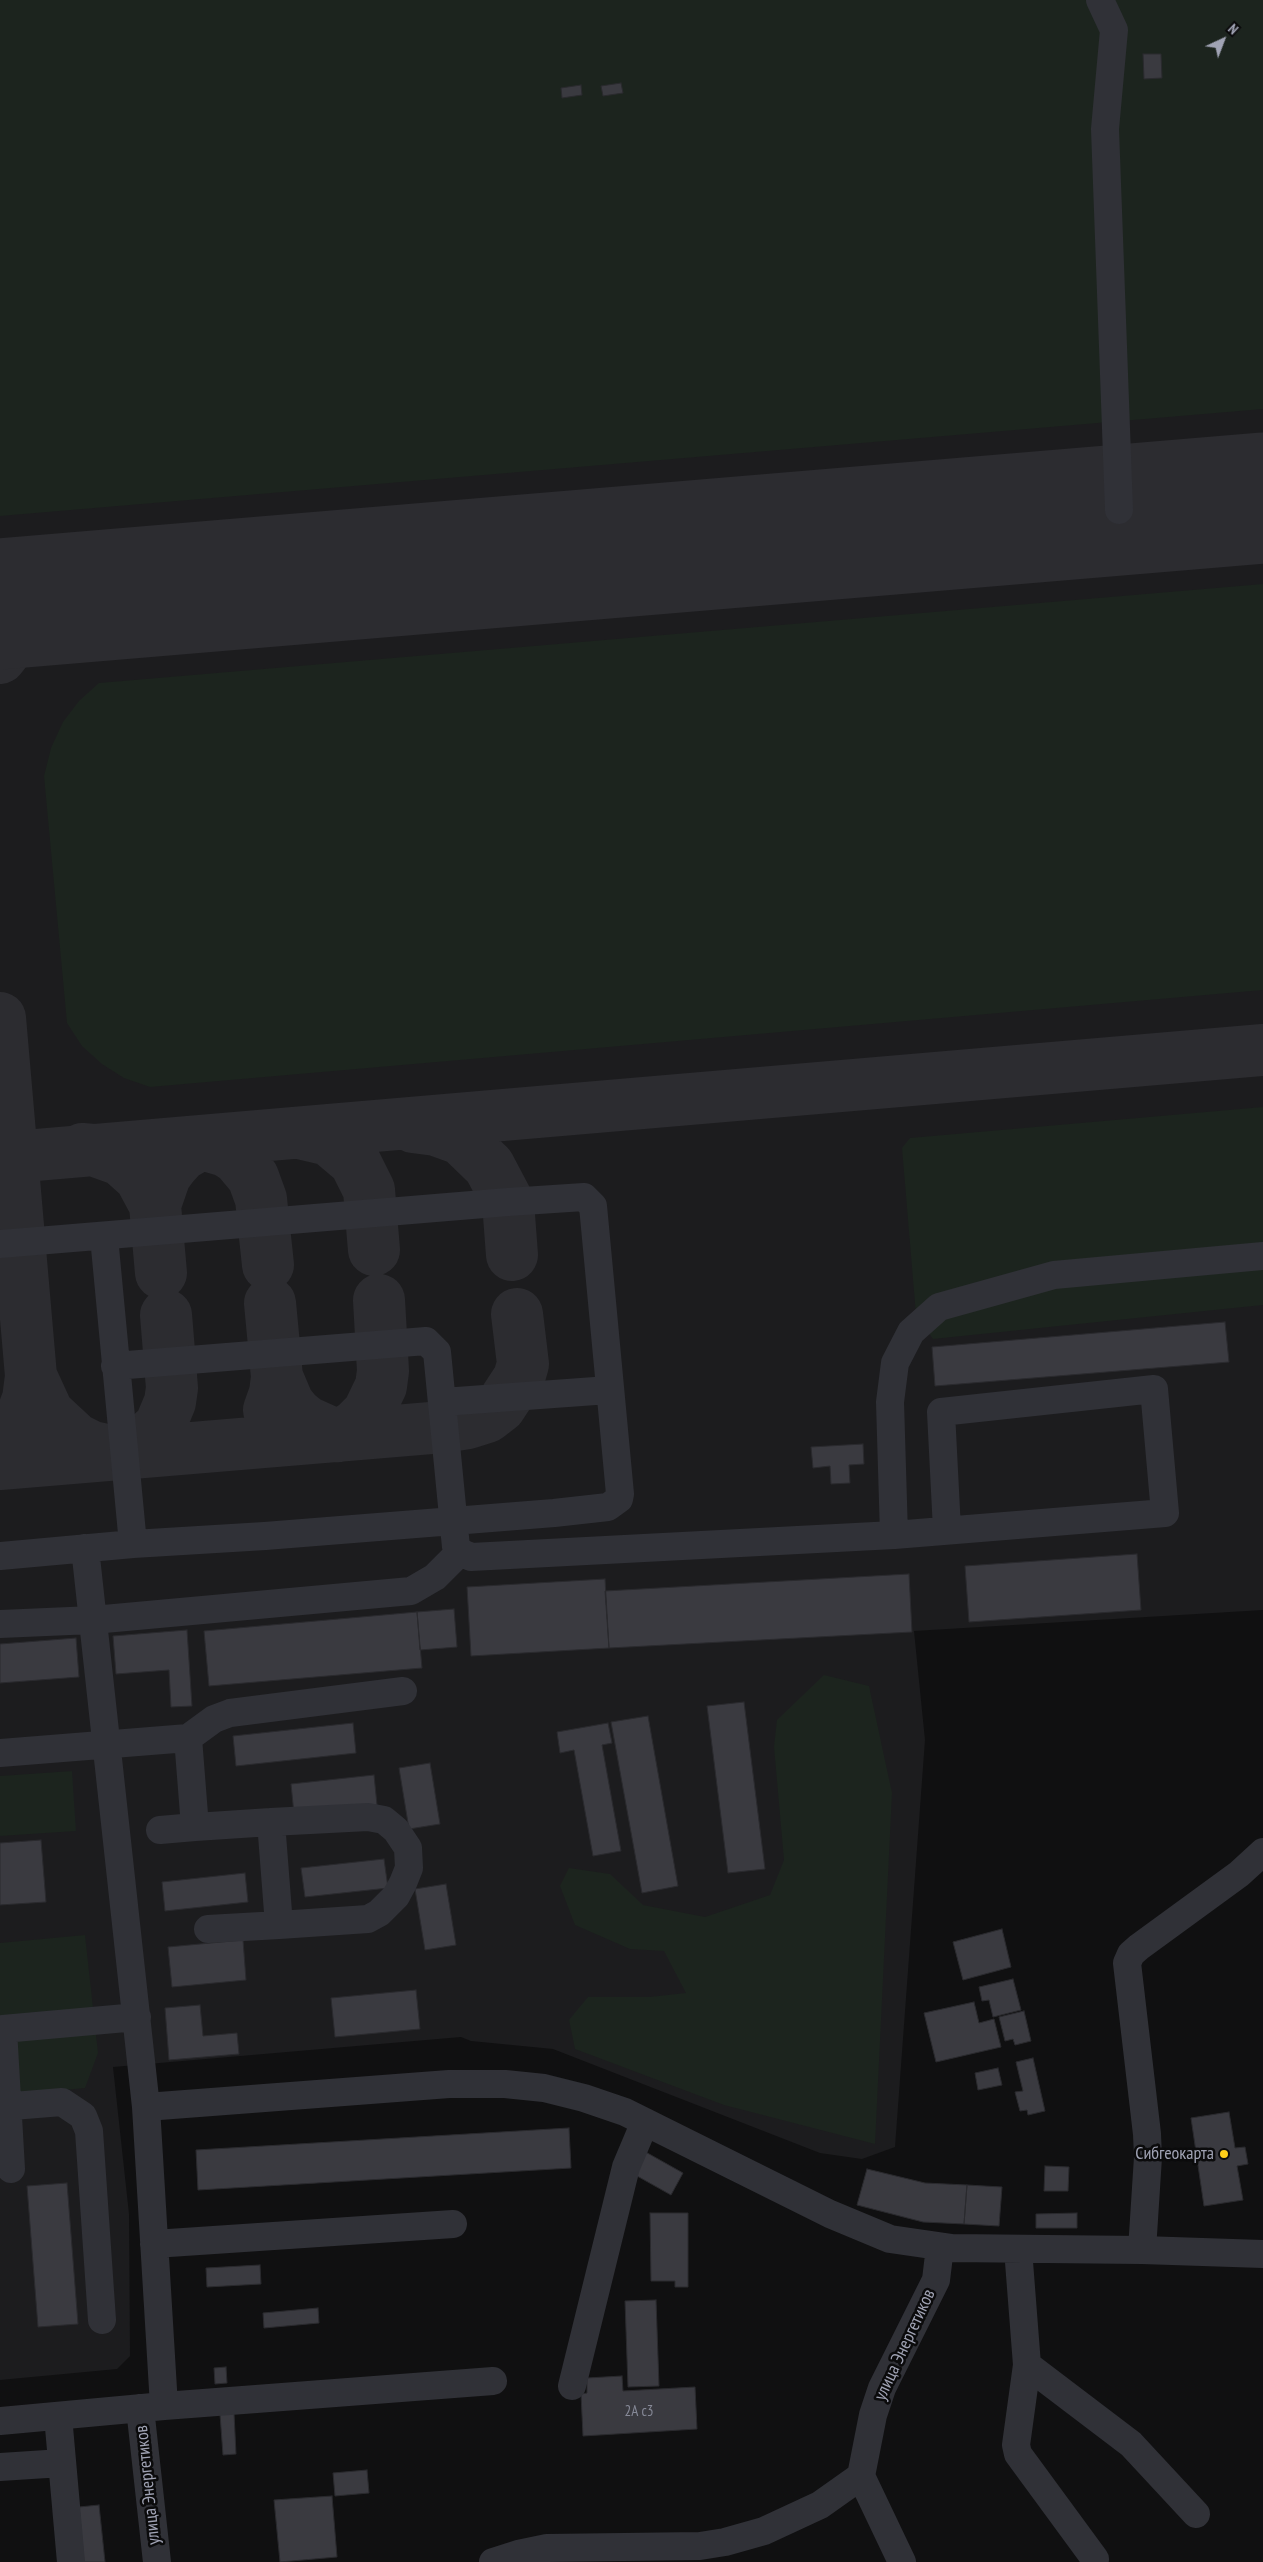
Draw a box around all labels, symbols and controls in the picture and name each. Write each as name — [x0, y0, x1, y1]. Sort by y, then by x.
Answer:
north arrow — [1198, 15, 1248, 65]
text: N — [1224, 20, 1242, 38]
place label: Сибгеокарта — [1135, 2143, 1214, 2165]
marker: Сибгеокарта — [1218, 2148, 1230, 2160]
street label: улица Энергетиков — [870, 2286, 940, 2404]
house number: 2А с3 — [624, 2403, 654, 2421]
street label: улица Энергетиков — [131, 2424, 165, 2546]

